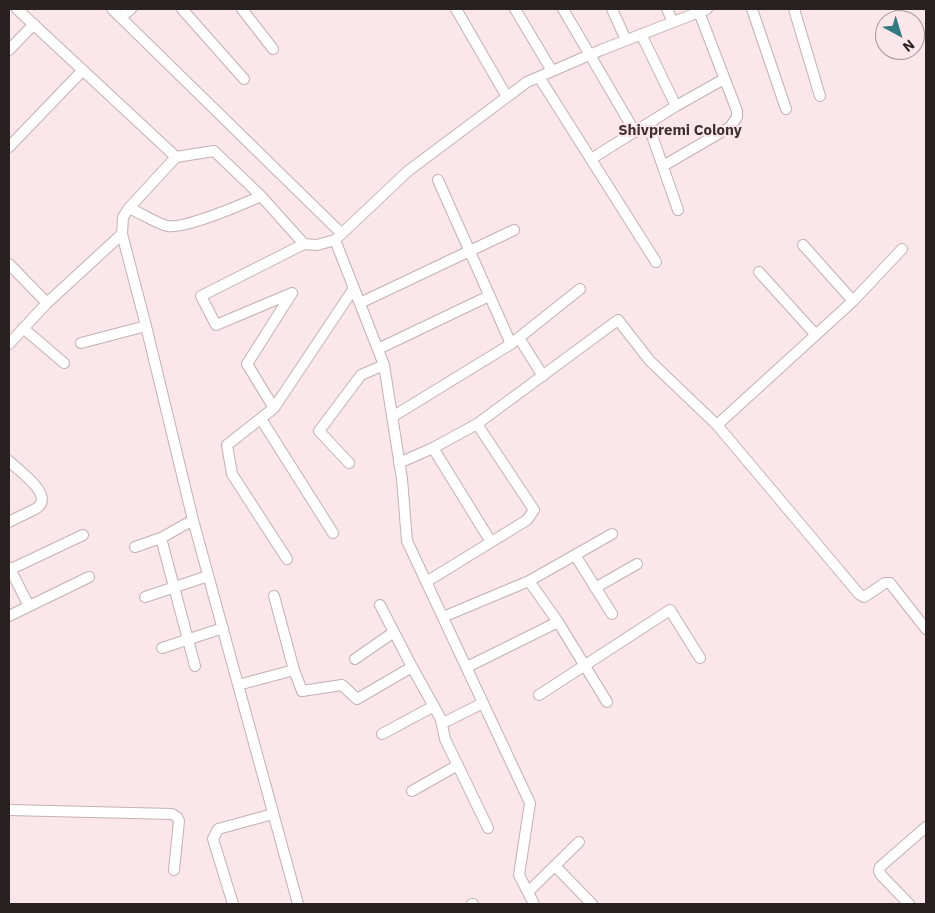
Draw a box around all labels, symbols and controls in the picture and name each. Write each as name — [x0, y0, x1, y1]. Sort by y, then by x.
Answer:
north arrow — [875, 10, 925, 60]
text: N — [899, 36, 918, 56]
district label: Shivpremi Colony — [618, 122, 742, 140]

